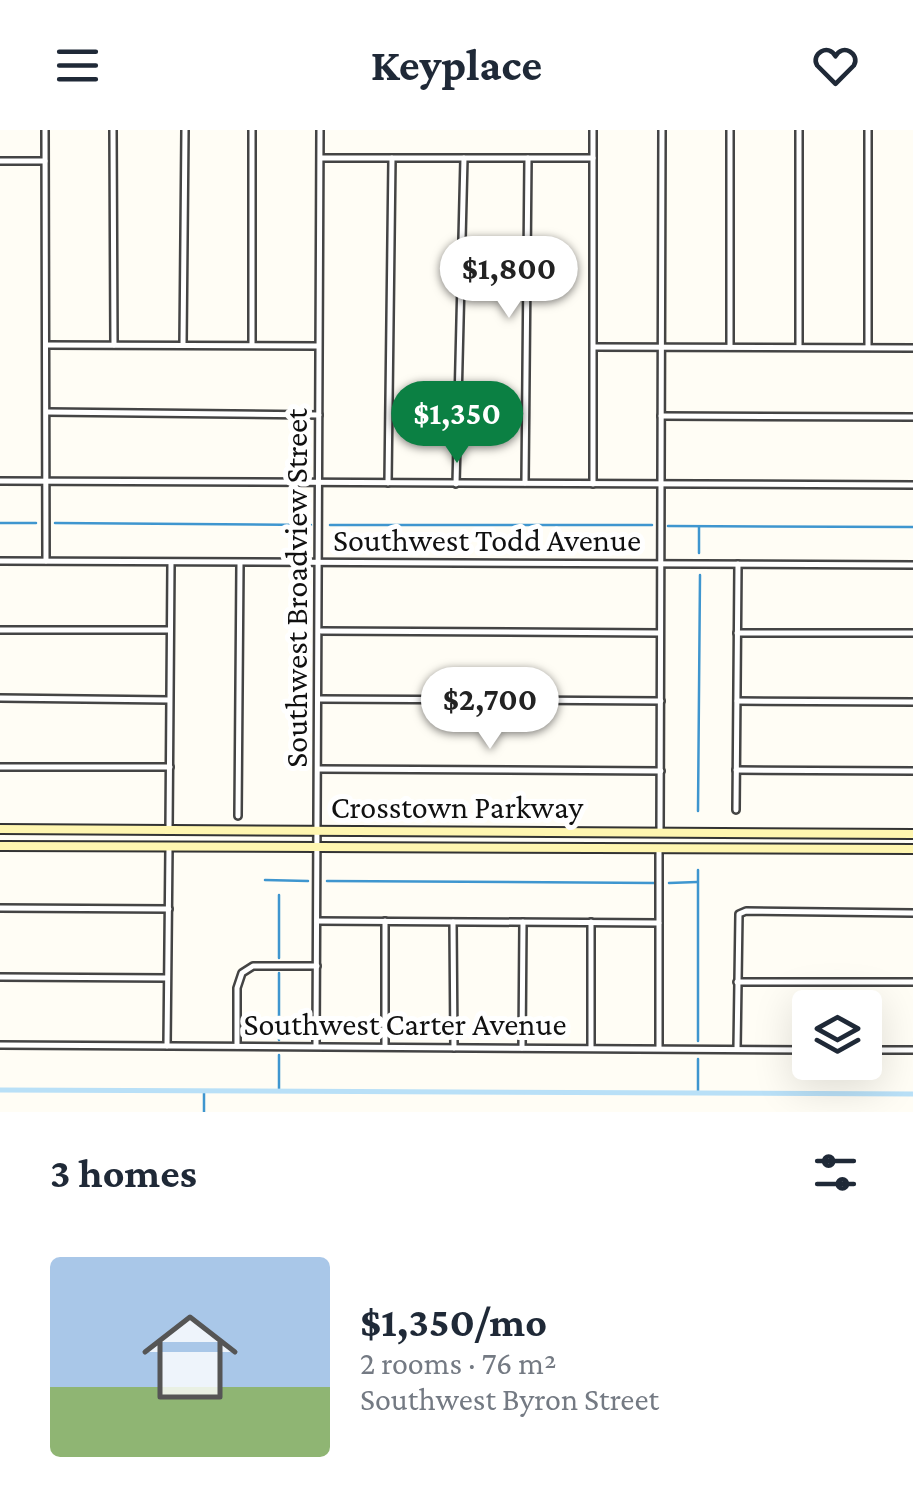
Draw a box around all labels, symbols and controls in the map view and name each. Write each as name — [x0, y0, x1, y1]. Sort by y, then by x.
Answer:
icon: menu — [50, 38, 105, 93]
icon: heart — [808, 38, 863, 93]
text: Keyplace — [371, 40, 542, 90]
pin: $1,800 — [428, 236, 590, 321]
text: $1,800 — [462, 250, 556, 286]
pin: $1,350 — [376, 381, 538, 466]
text: $1,350 — [413, 395, 501, 431]
street label: Southwest Broadview Street — [278, 408, 314, 768]
street label: Southwest Todd Avenue — [333, 522, 641, 558]
pin: $2,700 — [409, 667, 571, 752]
text: $2,700 — [443, 681, 537, 717]
street label: Crosstown Parkway — [331, 789, 584, 825]
map controls — [792, 990, 882, 1080]
button: layers — [792, 990, 882, 1080]
street label: Southwest Carter Avenue — [244, 1006, 566, 1042]
icon: filters — [808, 1145, 863, 1200]
text: 3 homes — [50, 1149, 197, 1196]
icon: home — [130, 1297, 250, 1417]
text: $1,350/mo — [360, 1298, 547, 1345]
text: 2 rooms · 76 m² — [360, 1345, 557, 1381]
text: Southwest Byron Street — [360, 1381, 659, 1417]

